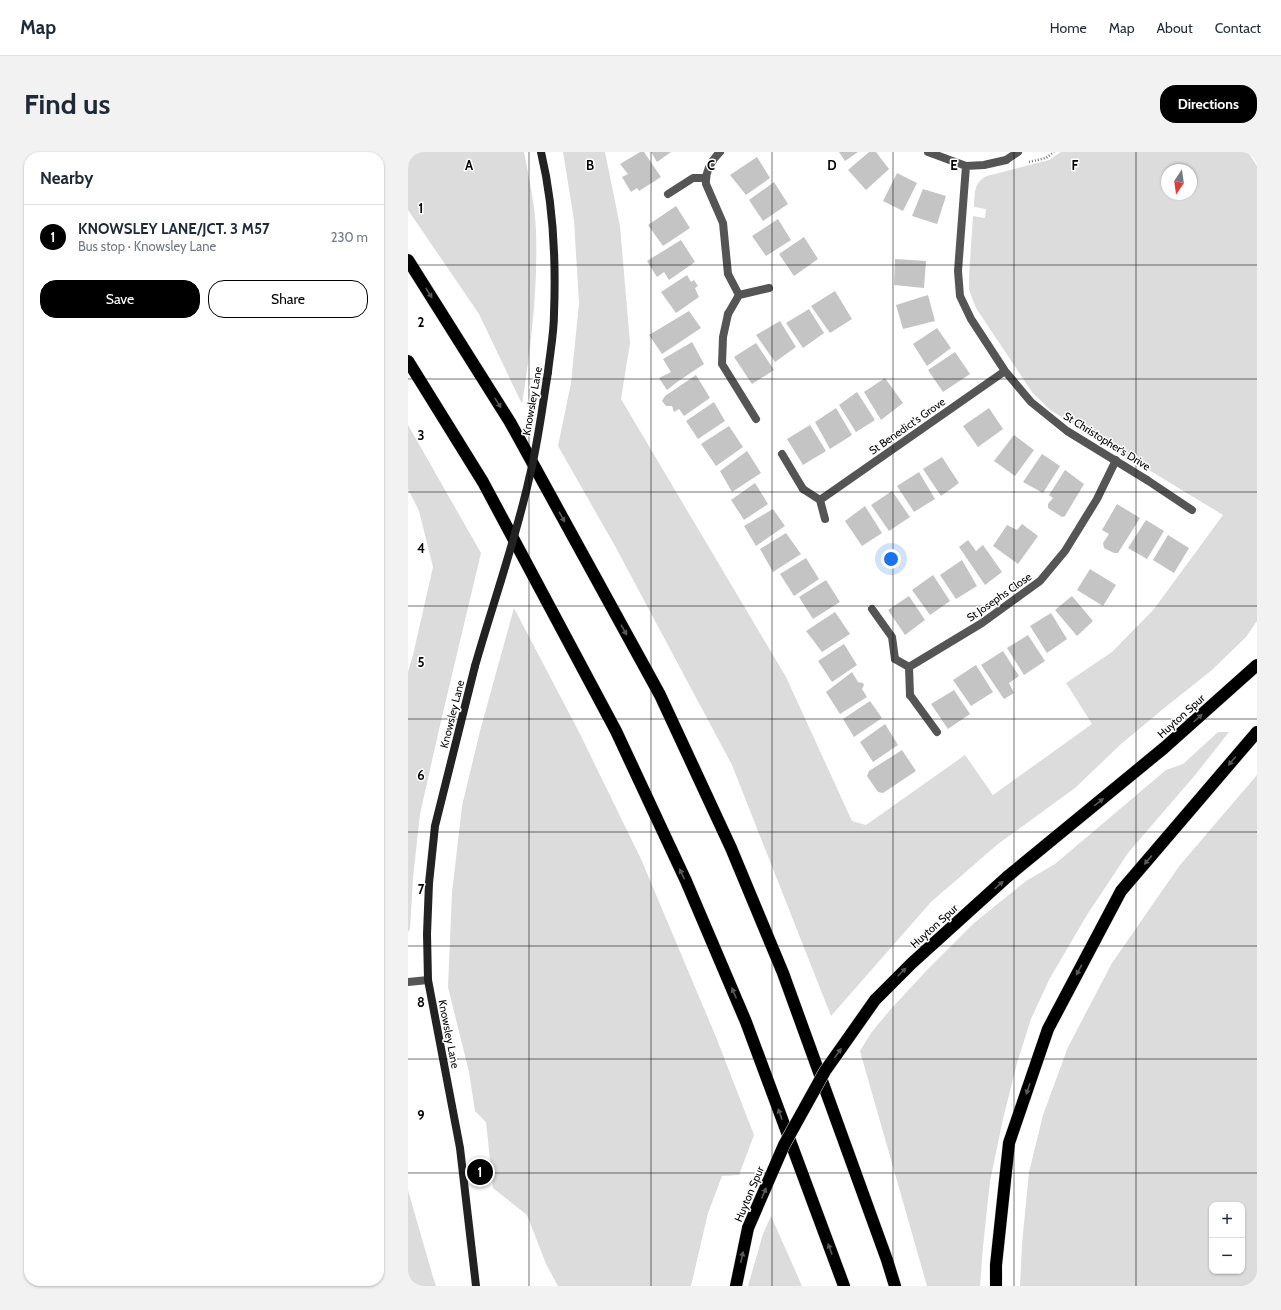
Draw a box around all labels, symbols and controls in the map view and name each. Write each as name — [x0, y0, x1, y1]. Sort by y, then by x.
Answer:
text: Map — [20, 16, 56, 39]
text: Home — [1050, 19, 1087, 37]
text: Map — [1109, 19, 1134, 37]
text: About — [1156, 19, 1193, 37]
text: Contact — [1215, 19, 1261, 37]
button: Directions — [1160, 85, 1257, 123]
text: Find us — [24, 87, 110, 121]
text: A — [465, 157, 474, 173]
text: B — [586, 157, 594, 173]
text: C — [707, 157, 715, 173]
text: D — [827, 157, 837, 173]
text: E — [950, 157, 958, 173]
text: F — [1072, 157, 1079, 173]
north arrow — [1161, 164, 1197, 200]
text: Nearby — [40, 168, 93, 188]
text: 1 — [419, 200, 423, 216]
text: KNOWSLEY LANE/JCT. 3 M57 — [78, 220, 270, 238]
text: 1 — [51, 229, 55, 245]
text: 230 m — [331, 229, 368, 245]
text: Bus stop · Knowsley Lane — [78, 238, 216, 254]
button: Save — [40, 280, 200, 318]
button: Share — [208, 280, 368, 318]
one-way arrow — [425, 288, 433, 298]
text: 2 — [418, 314, 425, 330]
street label: Knowsley Lane — [519, 365, 545, 436]
street label: St Benedict's Grove — [866, 394, 948, 458]
one-way arrow — [494, 398, 502, 408]
street label: St Christopher's Drive — [1061, 409, 1153, 474]
text: 3 — [417, 427, 425, 443]
one-way arrow — [558, 511, 565, 522]
text: 4 — [417, 540, 425, 556]
your location — [881, 549, 901, 569]
street label: St Josephs Close — [964, 569, 1034, 625]
one-way arrow — [621, 625, 628, 636]
text: 5 — [418, 654, 425, 670]
street label: Knowsley Lane — [437, 678, 467, 749]
street label: Huyton Spur — [1154, 691, 1208, 741]
one-way arrow — [1193, 713, 1203, 723]
one-way arrow — [1227, 756, 1236, 767]
text: 6 — [417, 767, 425, 783]
one-way arrow — [1093, 797, 1104, 806]
one-way arrow — [1143, 855, 1152, 866]
one-way arrow — [679, 868, 685, 879]
one-way arrow — [993, 880, 1004, 889]
text: 7 — [418, 881, 425, 897]
street label: Huyton Spur — [907, 901, 961, 951]
one-way arrow — [1076, 964, 1083, 976]
one-way arrow — [897, 967, 907, 977]
one-way arrow — [730, 987, 737, 999]
text: 8 — [417, 994, 425, 1010]
street label: Knowsley Lane — [435, 998, 463, 1070]
one-way arrow — [834, 1048, 842, 1059]
one-way arrow — [1024, 1084, 1030, 1096]
text: 9 — [417, 1107, 425, 1123]
one-way arrow — [777, 1108, 783, 1120]
pin: 1 — [467, 1157, 493, 1187]
street label: Huyton Spur — [731, 1164, 767, 1224]
one-way arrow — [761, 1187, 767, 1198]
map controls — [1209, 1202, 1245, 1274]
button: + — [1209, 1202, 1245, 1238]
button: − — [1209, 1238, 1245, 1274]
one-way arrow — [827, 1243, 833, 1255]
one-way arrow — [740, 1251, 746, 1263]

